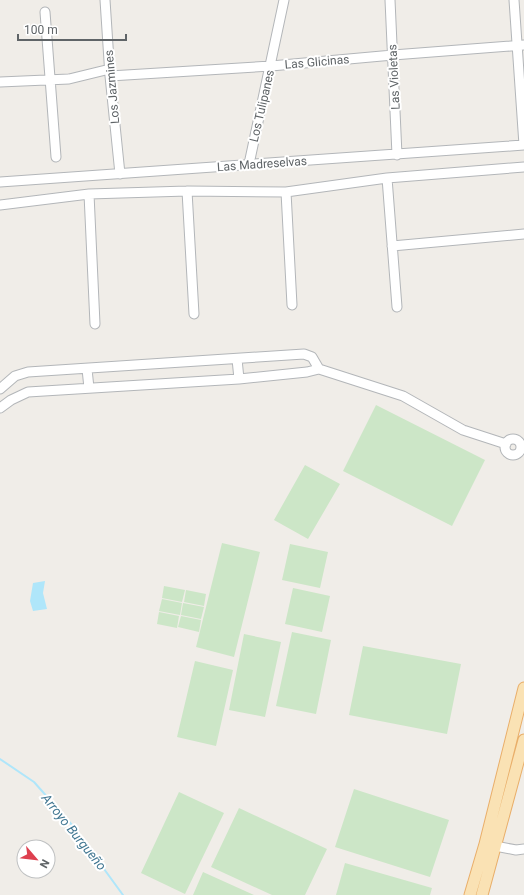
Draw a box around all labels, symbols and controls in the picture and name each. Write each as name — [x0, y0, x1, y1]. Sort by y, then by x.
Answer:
scale bar — [18, 16, 126, 42]
text: 100 m — [24, 23, 58, 37]
street label: Las Violetas — [385, 44, 403, 110]
street label: Los Jazmines — [102, 49, 122, 125]
street label: Las Glicinas — [284, 52, 350, 72]
street label: Los Tulipanes — [247, 68, 277, 144]
street label: Las Madreselvas — [217, 154, 307, 174]
water label: Arroyo Burgueño — [38, 790, 109, 873]
north arrow — [16, 839, 56, 879]
text: N — [37, 857, 52, 870]

